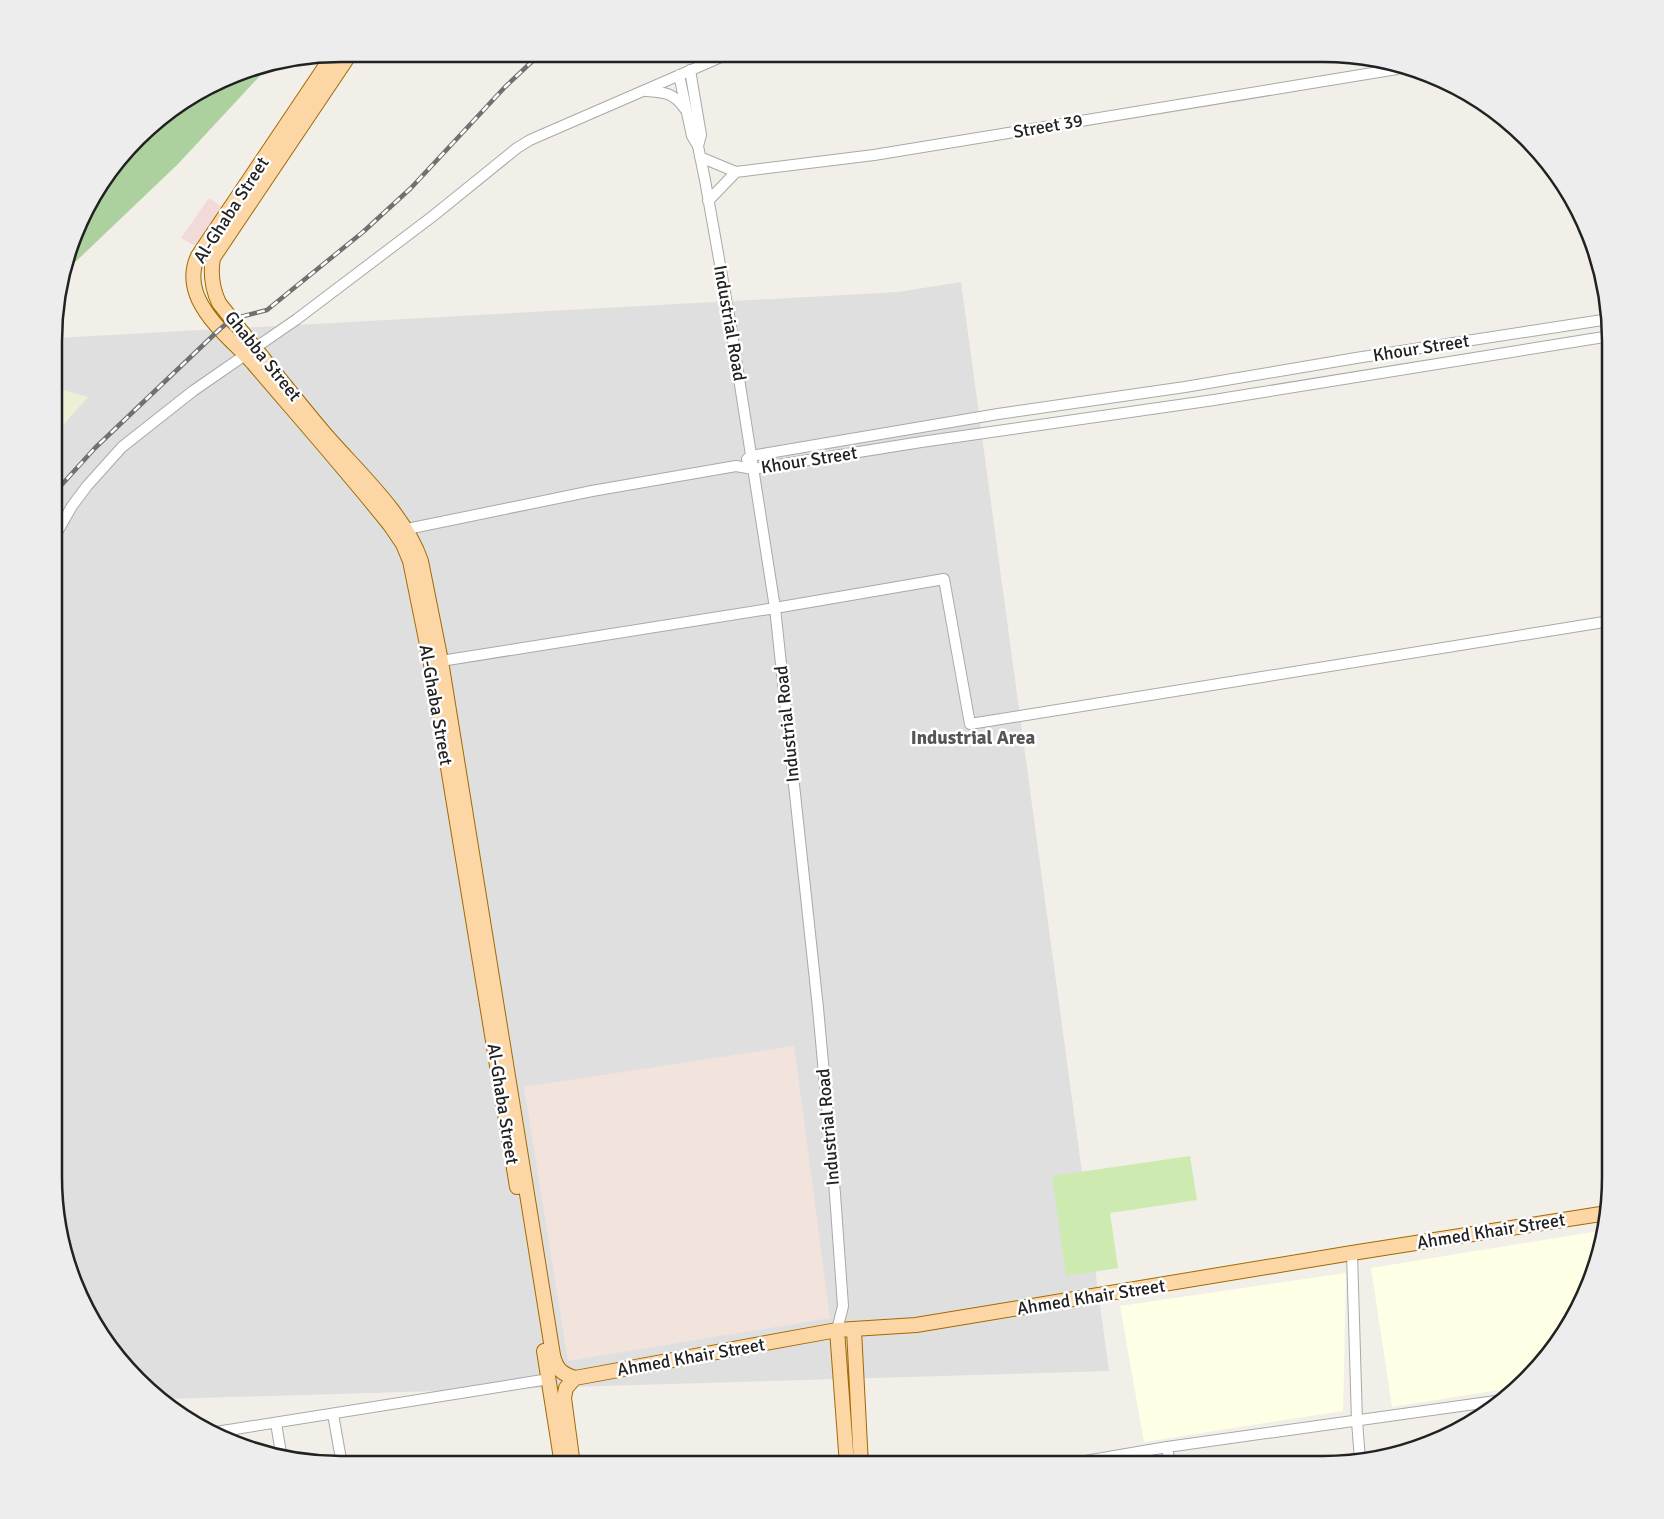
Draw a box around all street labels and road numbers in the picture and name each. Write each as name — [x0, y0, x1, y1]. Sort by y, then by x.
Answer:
street label: Street 39 — [1011, 109, 1085, 143]
street label: Al-Ghaba Street — [188, 153, 274, 267]
street label: Industrial Road — [709, 263, 751, 383]
street label: Ghabba Street — [220, 307, 306, 405]
street label: Khour Street — [1371, 330, 1471, 366]
street label: Khour Street — [759, 442, 859, 478]
street label: Al-Ghaba Street — [415, 643, 457, 767]
street label: Industrial Road — [770, 664, 804, 784]
street label: Al-Ghaba Street — [483, 1042, 523, 1166]
street label: Industrial Road — [812, 1068, 844, 1186]
street label: Ahmed Khair Street — [1415, 1208, 1567, 1254]
street label: Ahmed Khair Street — [1015, 1274, 1167, 1320]
street label: Ahmed Khair Street — [615, 1333, 767, 1381]

